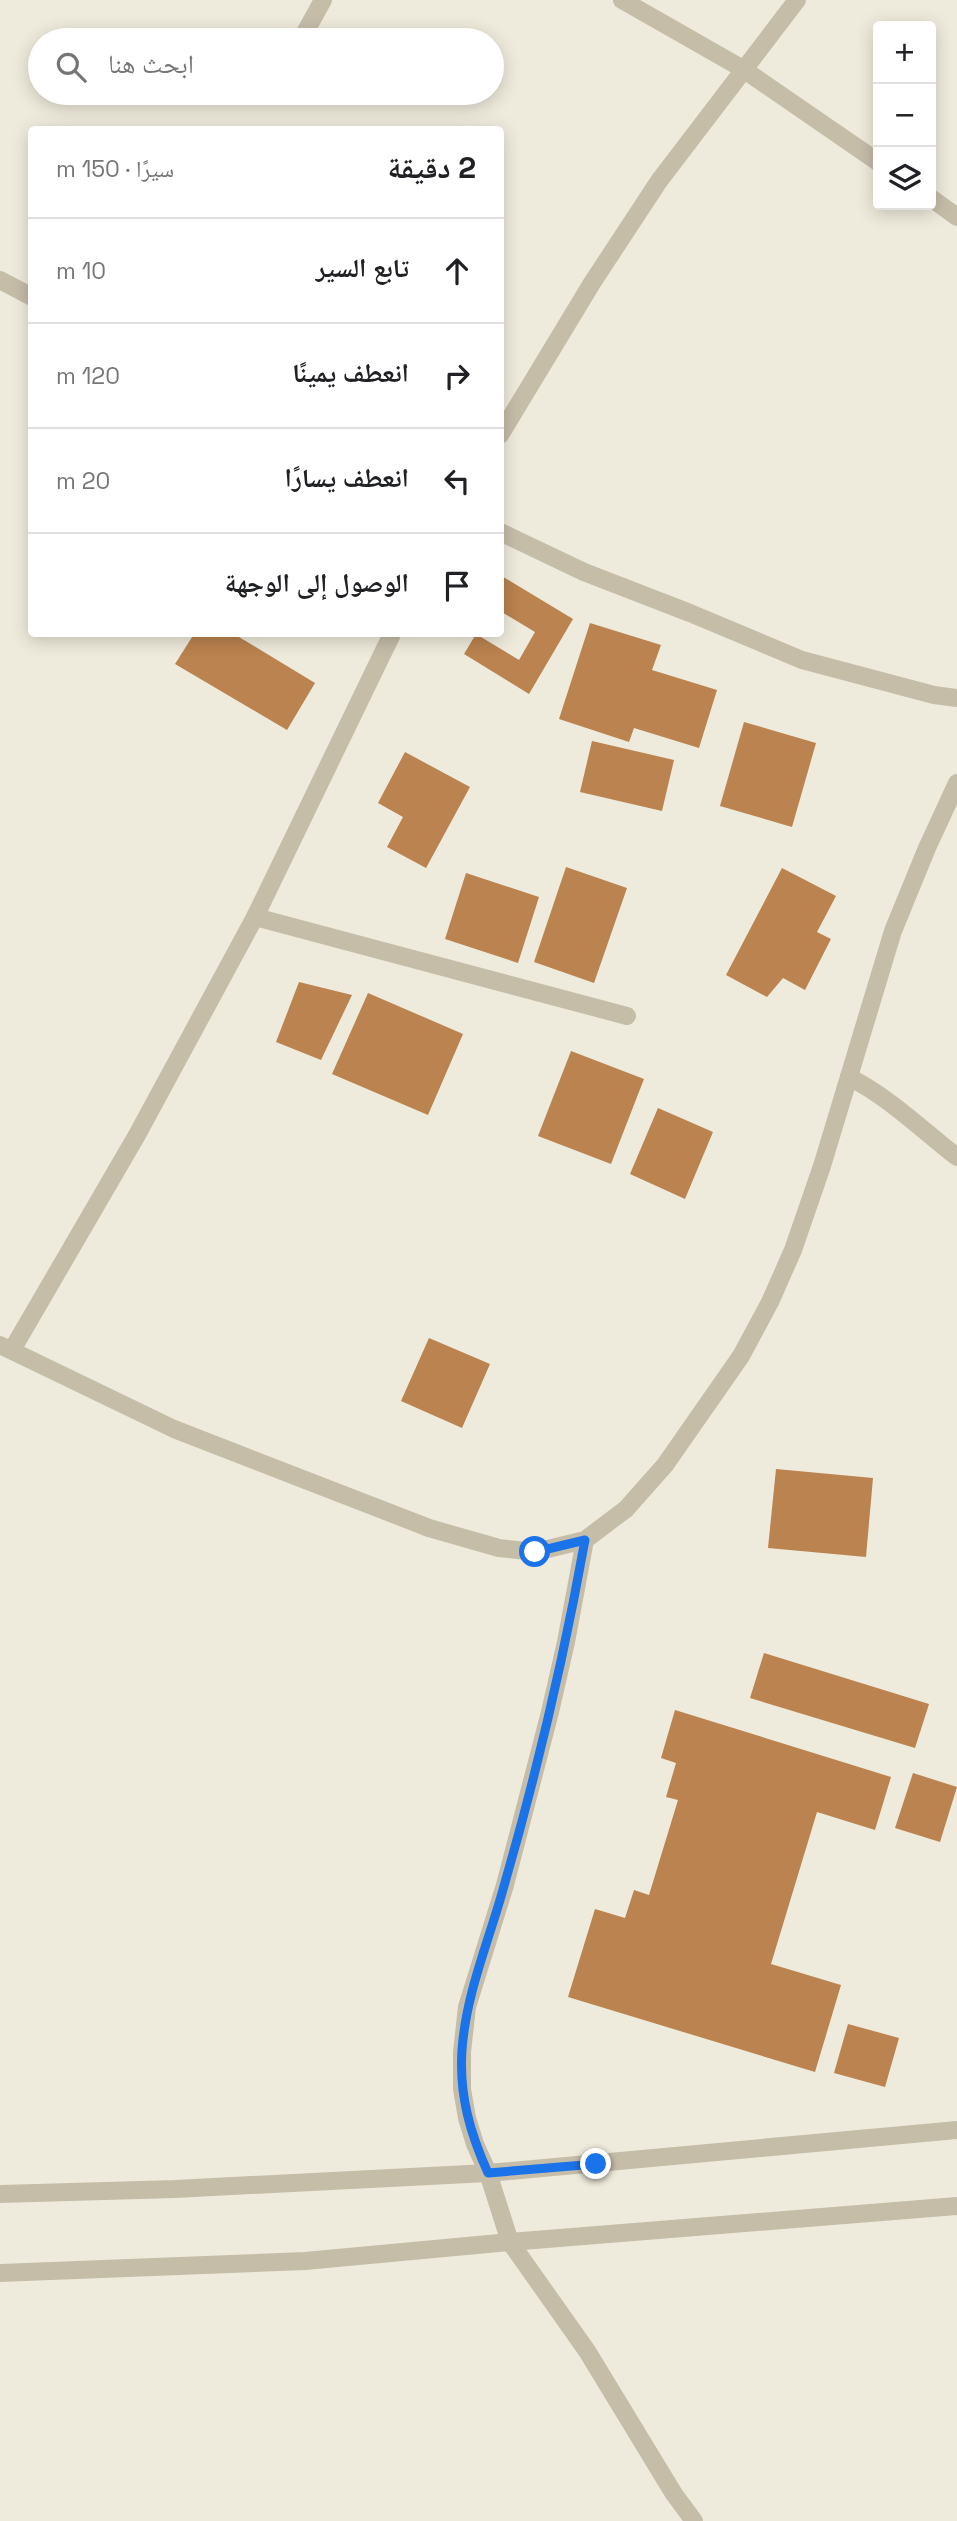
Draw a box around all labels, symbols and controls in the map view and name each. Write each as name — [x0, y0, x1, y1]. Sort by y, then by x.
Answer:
map controls — [873, 21, 936, 210]
button: + — [873, 21, 936, 84]
search box — [28, 28, 504, 105]
text: ابحث هنا — [108, 47, 194, 81]
icon: search — [52, 48, 90, 86]
button: − — [873, 84, 936, 147]
button: layers — [873, 147, 936, 210]
text: 2 دقيقة — [388, 148, 476, 187]
text: سيرًا · 150 m — [56, 154, 174, 184]
text: تابع السير — [316, 251, 409, 285]
icon: ahead — [438, 252, 476, 290]
text: 10 m — [56, 256, 106, 286]
text: انعطف يمينًا — [292, 356, 409, 390]
icon: right — [438, 357, 476, 395]
text: 120 m — [56, 361, 120, 391]
text: انعطف يسارًا — [285, 461, 409, 495]
icon: left — [438, 462, 476, 500]
text: 20 m — [56, 466, 110, 496]
text: الوصول إلى الوجهة — [225, 566, 409, 600]
icon: arrive — [438, 567, 476, 605]
route start — [519, 1536, 550, 1567]
route end — [580, 2148, 611, 2179]

